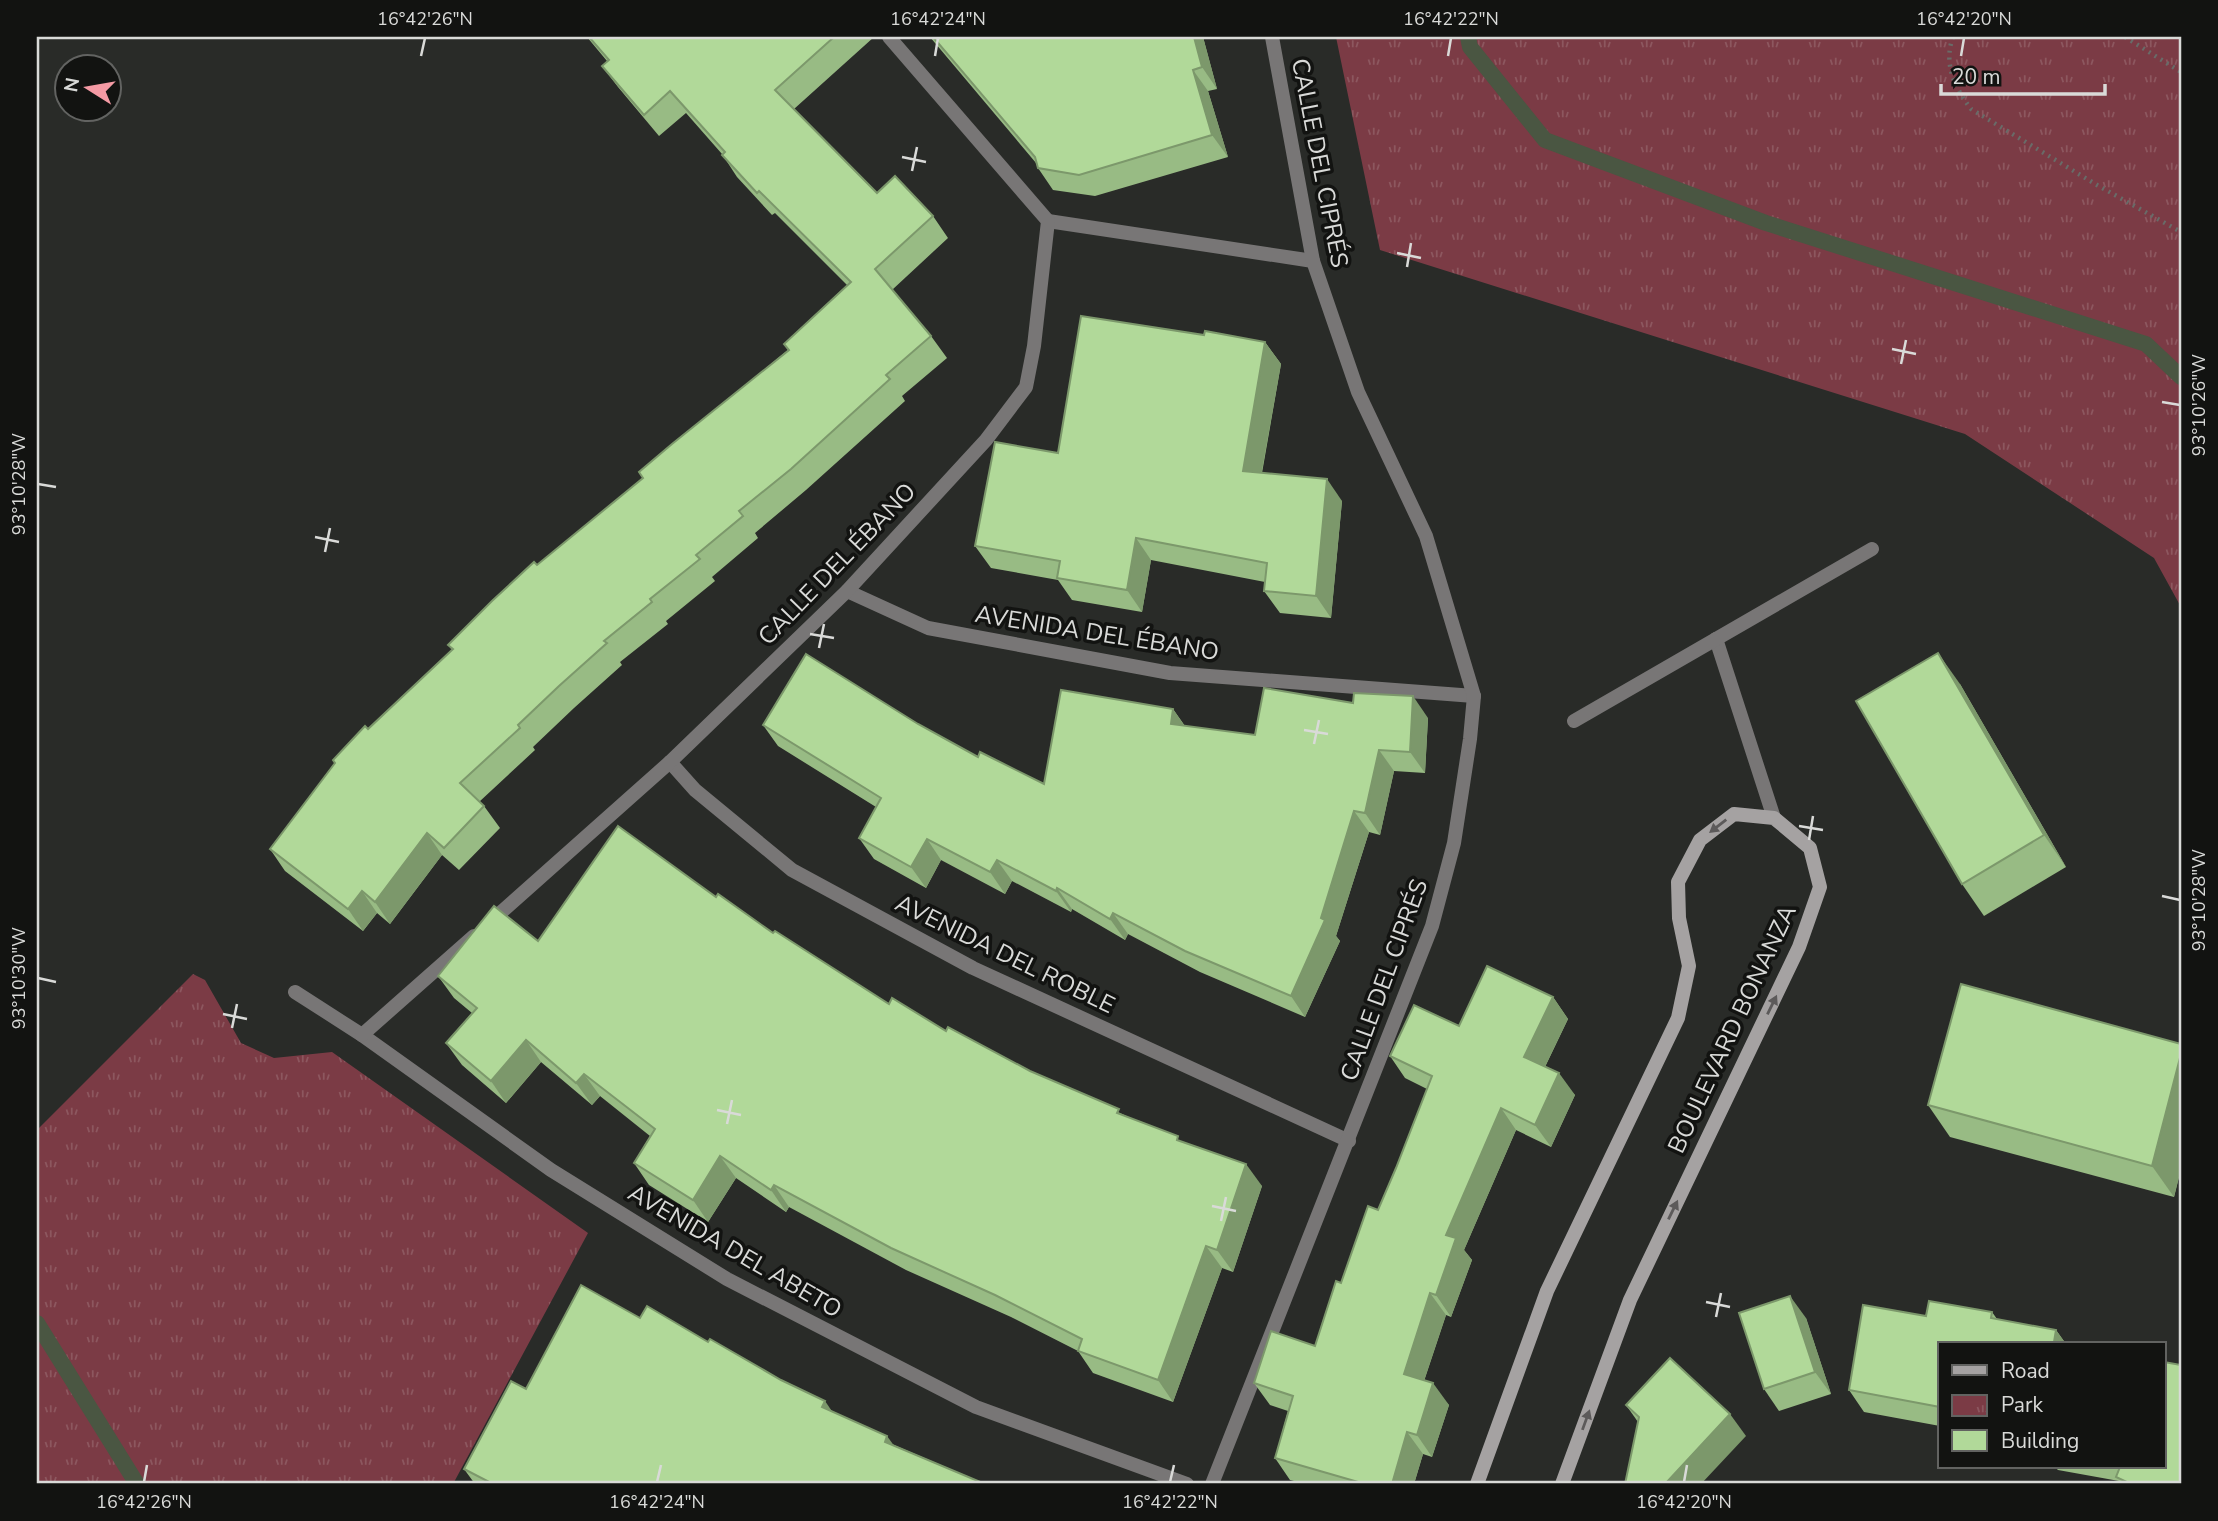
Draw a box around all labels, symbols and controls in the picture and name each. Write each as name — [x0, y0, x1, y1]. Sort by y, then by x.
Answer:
text: 16°42'26"N — [377, 7, 473, 31]
text: 16°42'24"N — [890, 7, 986, 31]
text: 16°42'22"N — [1403, 7, 1499, 31]
text: 16°42'20"N — [1916, 7, 2012, 31]
north arrow — [52, 52, 122, 122]
scale bar — [1941, 52, 2106, 96]
street label: CALLE DEL CIPRÉS — [1284, 56, 1356, 270]
text: 20 m — [1952, 63, 2001, 91]
text: N — [58, 75, 86, 94]
text: 93°10'26"W — [2187, 354, 2211, 456]
text: 93°10'28"W — [7, 433, 31, 535]
street label: CALLE DEL ÉBANO — [751, 476, 923, 652]
street label: AVENIDA DEL ÉBANO — [973, 598, 1221, 668]
one-way arrow — [1709, 819, 1727, 834]
text: 93°10'28"W — [2187, 849, 2211, 951]
street label: CALLE DEL CIPRÉS — [1333, 875, 1435, 1085]
street label: AVENIDA DEL ROBLE — [890, 887, 1120, 1021]
street label: BOULEVARD BONANZA — [1660, 899, 1804, 1158]
text: 93°10'30"W — [7, 927, 31, 1029]
one-way arrow — [1766, 995, 1777, 1015]
street label: AVENIDA DEL ABETO — [622, 1177, 848, 1325]
one-way arrow — [1668, 1200, 1679, 1221]
legend — [1938, 1342, 2166, 1468]
text: Road — [2001, 1357, 2050, 1385]
text: Park — [2001, 1391, 2043, 1419]
one-way arrow — [1580, 1410, 1591, 1431]
text: Building — [2001, 1427, 2079, 1455]
text: 16°42'26"N — [96, 1490, 192, 1514]
text: 16°42'24"N — [609, 1490, 705, 1514]
text: 16°42'22"N — [1122, 1490, 1218, 1514]
text: 16°42'20"N — [1636, 1490, 1732, 1514]

